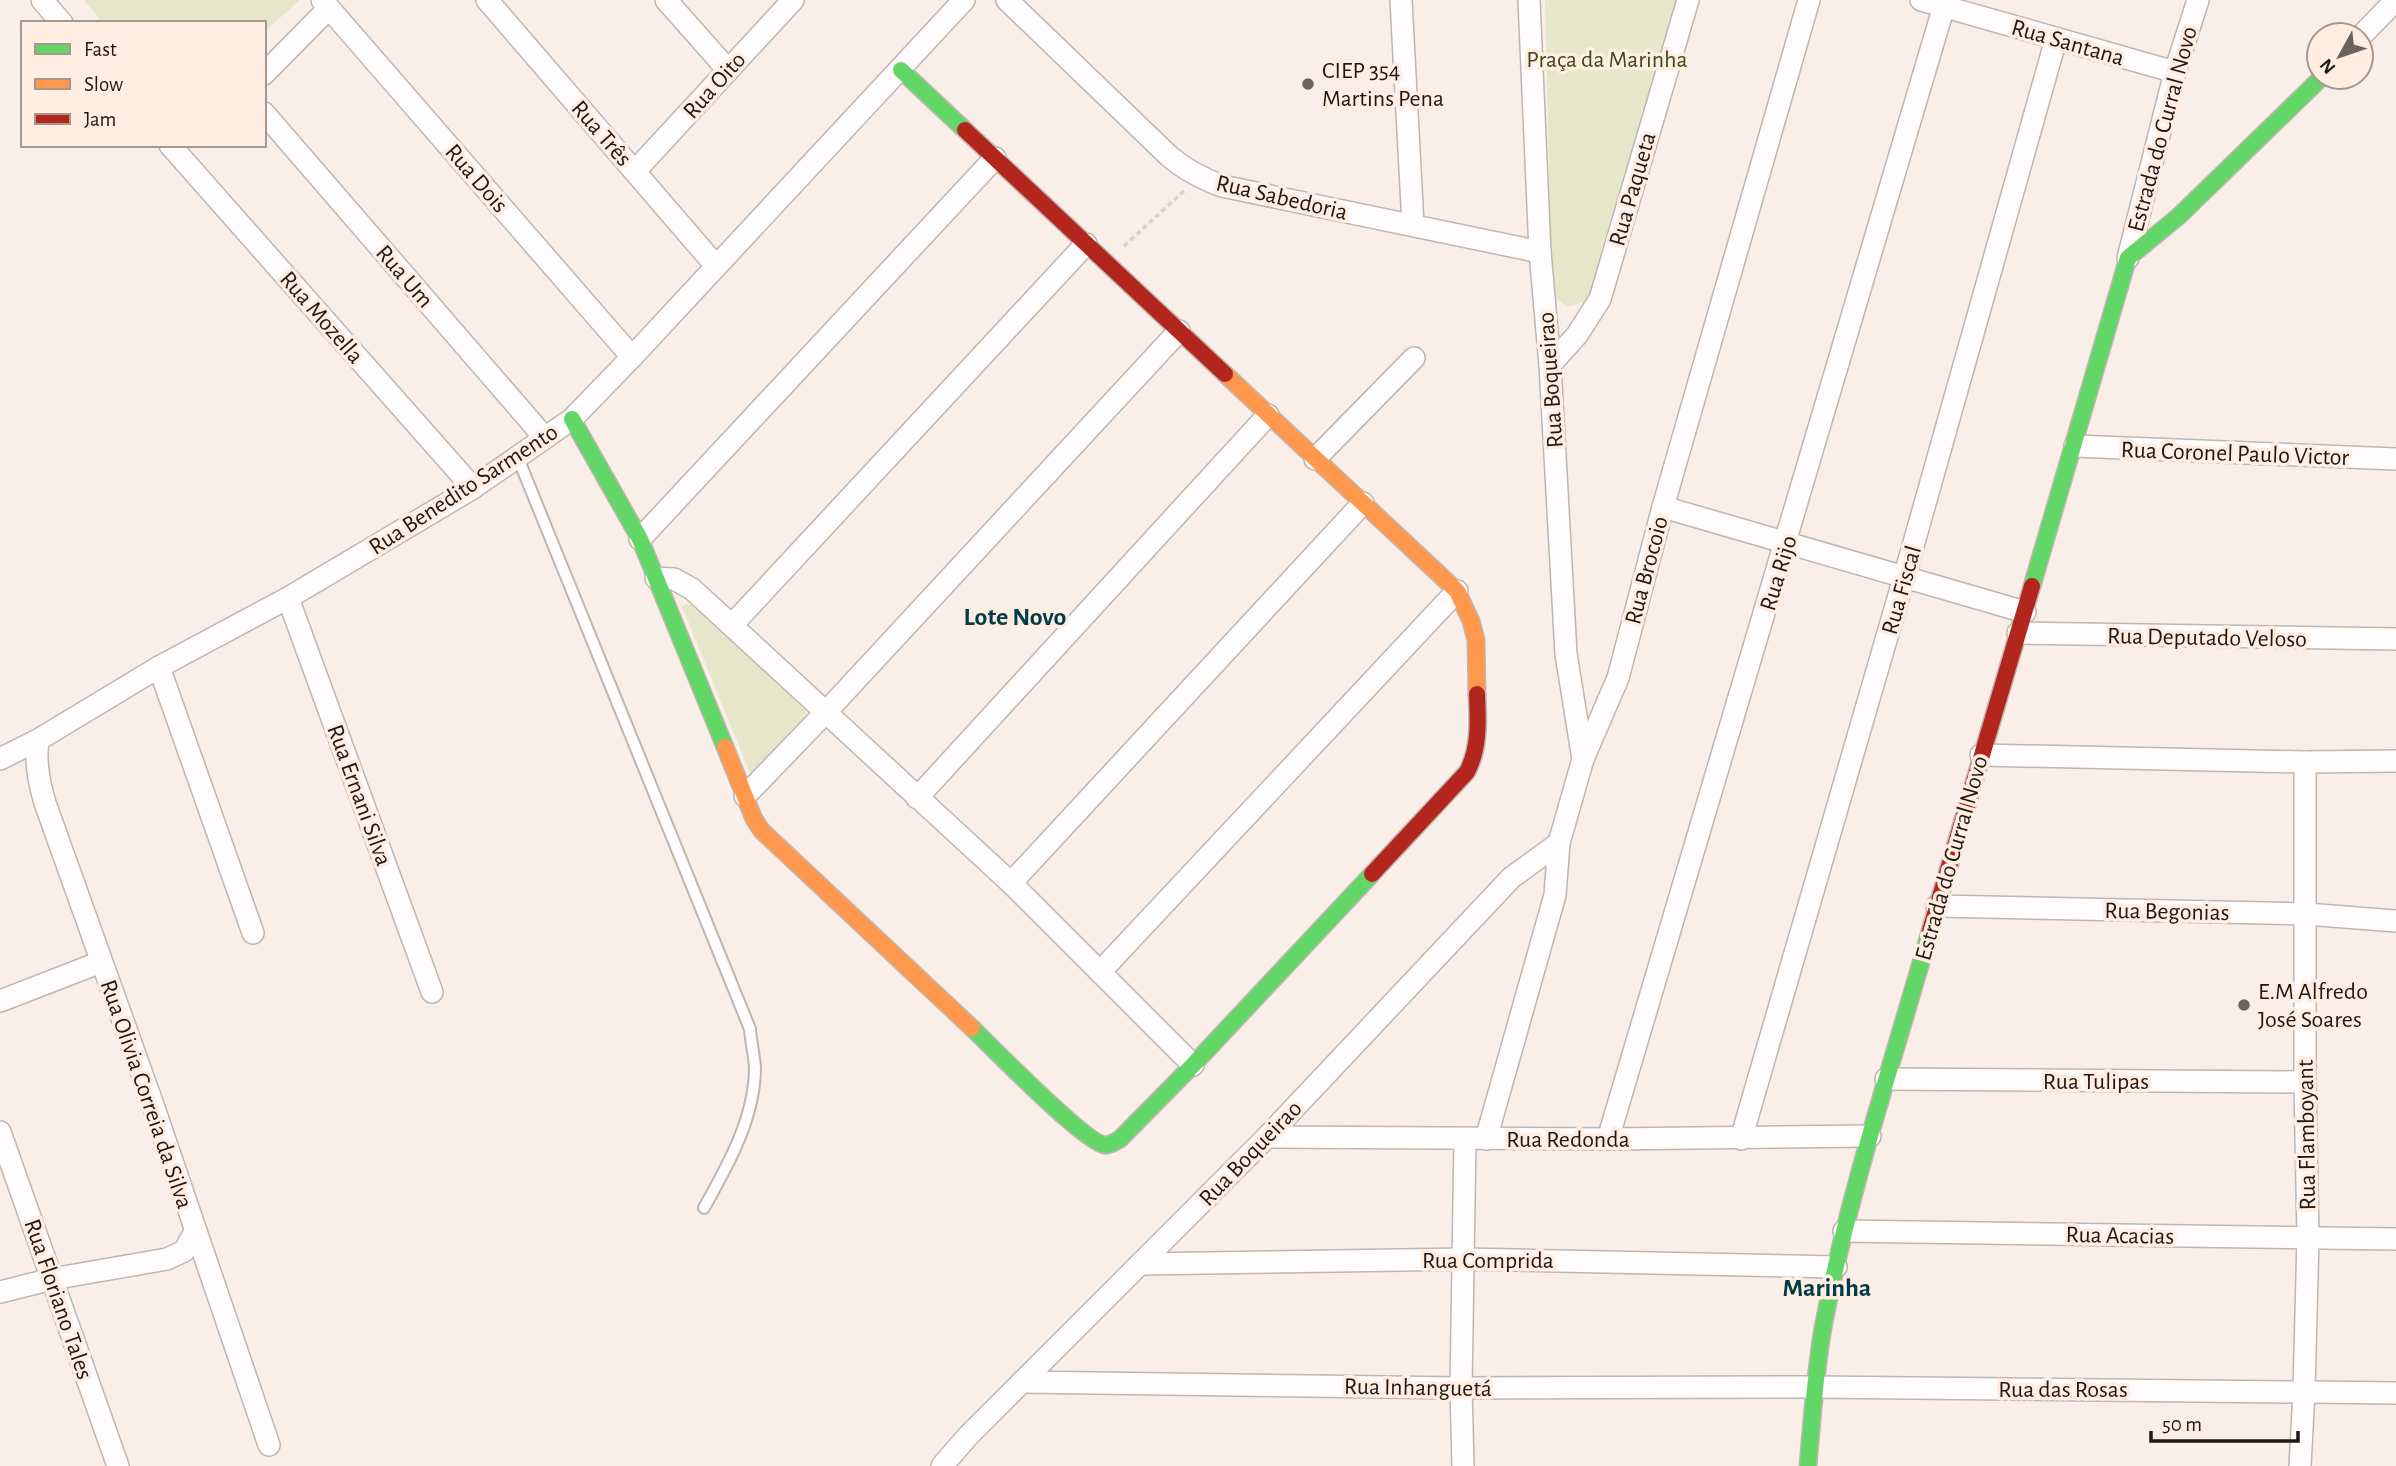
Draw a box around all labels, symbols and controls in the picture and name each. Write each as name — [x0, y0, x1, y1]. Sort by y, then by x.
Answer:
street label: Rua Santana — [2009, 15, 2127, 71]
legend — [21, 21, 266, 147]
north arrow — [2305, 21, 2375, 91]
street label: Estrada do Curral Novo — [2124, 24, 2202, 235]
text: Fast — [84, 39, 117, 60]
street label: Rua Oito — [679, 48, 751, 124]
park label: Praça da Marinha — [1526, 48, 1688, 72]
text: N — [2317, 55, 2340, 77]
place label: CIEP 354 Martins Pena — [1322, 59, 1444, 111]
text: Slow — [84, 74, 123, 95]
marker: CIEP 354 Martins Pena — [1300, 76, 1316, 92]
street label: Rua Três — [567, 96, 636, 171]
text: Jam — [84, 109, 116, 130]
street label: Rua Paqueta — [1605, 130, 1661, 249]
street label: Rua Dois — [440, 140, 512, 218]
street label: Rua Sabedoria — [1214, 171, 1350, 225]
street label: Rua Um — [371, 241, 438, 312]
street label: Rua Mozella — [275, 267, 368, 368]
street label: Rua Boqueirao — [1534, 311, 1568, 449]
street label: Rua Benedito Sarmento — [365, 420, 562, 560]
street label: Rua Coronel Paulo Victor — [2120, 438, 2350, 470]
street label: Rua Brocoio — [1621, 514, 1673, 627]
street label: Rua Rijo — [1756, 533, 1802, 614]
street label: Rua Fiscal — [1878, 543, 1926, 637]
district label: Lote Novo — [964, 604, 1067, 630]
street label: Rua Deputado Veloso — [2107, 624, 2307, 652]
street label: Rua Ernani Silva — [322, 721, 396, 869]
street label: Estrada do Curral Novo — [1911, 753, 1993, 963]
street label: Rua Begonias — [2104, 899, 2230, 925]
street label: Rua Olivia Correia da Silva — [96, 977, 197, 1212]
place label: E.M Alfredo José Soares — [2258, 980, 2368, 1032]
marker: E.M Alfredo José Soares — [2236, 997, 2252, 1013]
street label: Rua Flamboyant — [2294, 1059, 2320, 1211]
street label: Rua Tulipas — [2043, 1070, 2149, 1094]
street label: Rua Boqueirao — [1195, 1096, 1307, 1211]
street label: Rua Redonda — [1506, 1128, 1630, 1152]
street label: Rua Floriano Tales — [19, 1216, 97, 1383]
street label: Rua Acacias — [2065, 1223, 2175, 1249]
street label: Rua Comprida — [1422, 1249, 1554, 1273]
district label: Marinha — [1783, 1275, 1871, 1301]
street label: Rua Inhanguetá — [1344, 1375, 1492, 1401]
street label: Rua das Rosas — [1998, 1378, 2128, 1402]
scale bar — [2151, 1400, 2298, 1444]
text: 50 m — [2162, 1414, 2202, 1435]

